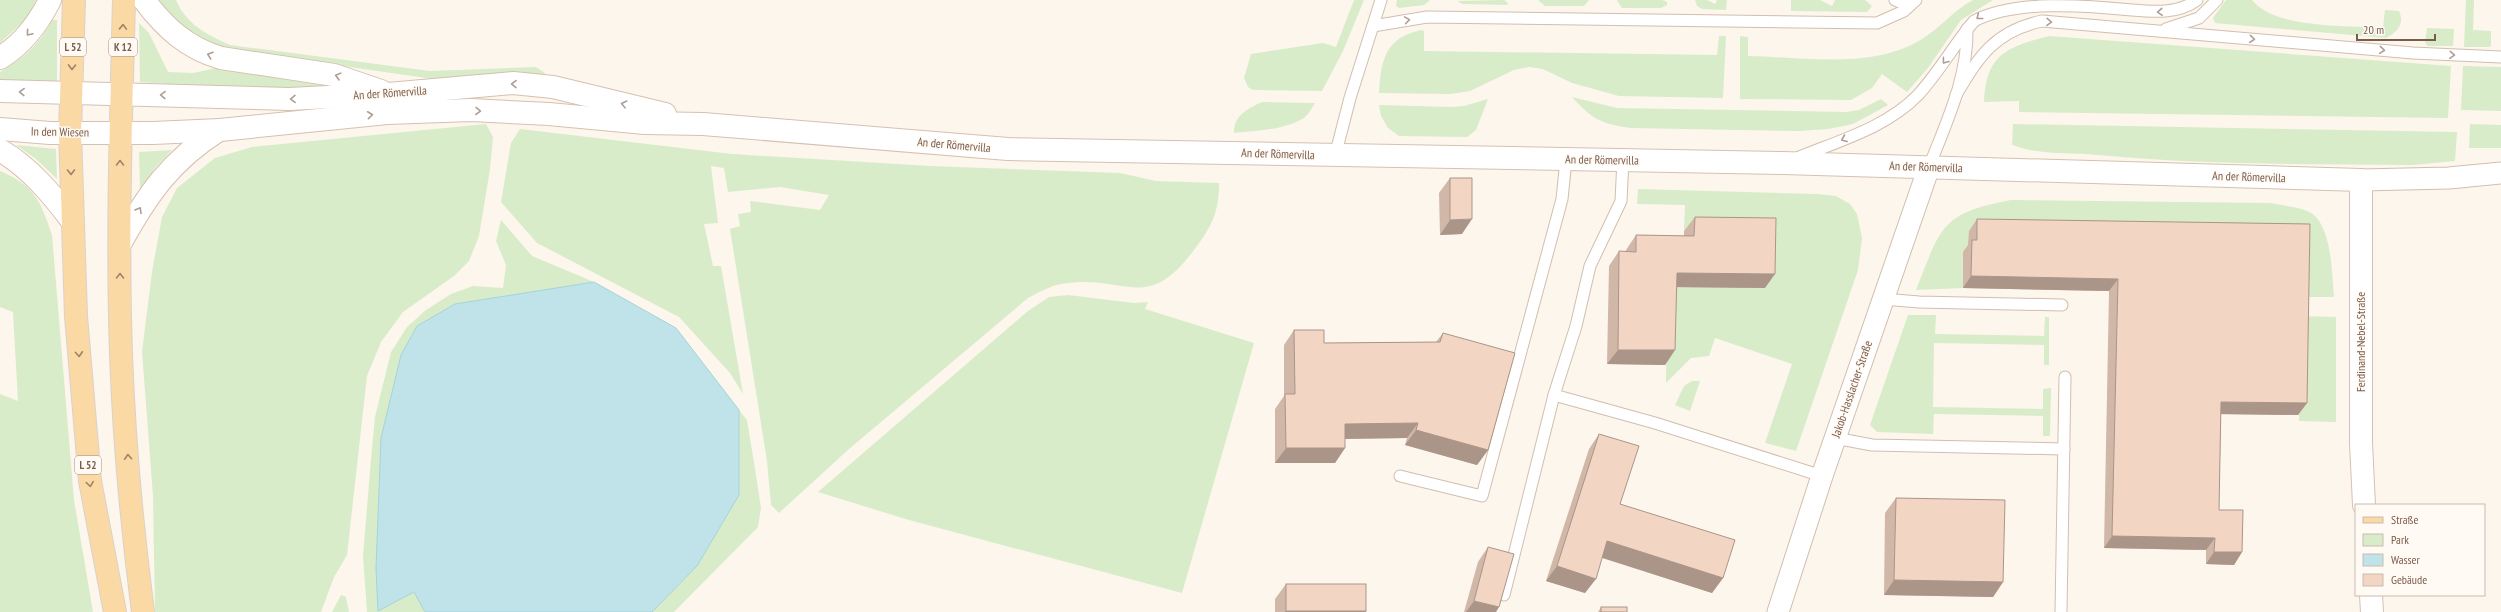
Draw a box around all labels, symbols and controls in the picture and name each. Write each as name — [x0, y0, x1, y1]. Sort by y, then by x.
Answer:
one-way arrow — [2157, 7, 2163, 16]
one-way arrow — [1976, 13, 1983, 20]
one-way arrow — [1404, 16, 1410, 25]
scale bar — [2357, 16, 2435, 42]
one-way arrow — [2046, 17, 2052, 26]
text: 20 m — [2363, 22, 2384, 37]
one-way arrow — [119, 24, 128, 30]
one-way arrow — [27, 28, 34, 35]
one-way arrow — [2249, 34, 2255, 43]
road number: L 52 — [60, 38, 86, 56]
road number: K 12 — [109, 38, 137, 56]
one-way arrow — [2379, 45, 2385, 54]
one-way arrow — [207, 51, 214, 60]
one-way arrow — [2449, 51, 2455, 60]
one-way arrow — [1942, 57, 1949, 64]
one-way arrow — [68, 64, 76, 70]
one-way arrow — [335, 72, 342, 81]
one-way arrow — [511, 80, 517, 88]
street label: An der Römervilla — [353, 82, 427, 103]
one-way arrow — [19, 87, 25, 96]
one-way arrow — [160, 91, 166, 100]
one-way arrow — [290, 95, 296, 103]
one-way arrow — [621, 101, 628, 109]
one-way arrow — [475, 106, 481, 115]
one-way arrow — [367, 111, 373, 120]
street label: In den Wiesen — [31, 123, 89, 140]
street label: An der Römervilla — [917, 134, 992, 155]
one-way arrow — [1840, 135, 1847, 143]
street label: An der Römervilla — [1241, 145, 1315, 162]
street label: An der Römervilla — [1565, 151, 1639, 168]
street label: An der Römervilla — [1889, 158, 1963, 175]
one-way arrow — [116, 160, 124, 166]
street label: An der Römervilla — [2212, 168, 2286, 185]
one-way arrow — [67, 169, 75, 175]
one-way arrow — [134, 207, 142, 214]
one-way arrow — [116, 273, 124, 279]
street label: Ferdinand-Nebel-Straße — [2353, 292, 2368, 392]
street label: Jakob-Hasslacher-Straße — [1828, 338, 1875, 440]
one-way arrow — [74, 351, 83, 357]
one-way arrow — [124, 453, 133, 460]
road number: L 52 — [75, 456, 101, 474]
one-way arrow — [85, 481, 94, 487]
legend — [2355, 504, 2485, 596]
text: Straße — [2391, 512, 2418, 527]
text: Park — [2391, 532, 2409, 547]
text: Wasser — [2391, 552, 2421, 567]
text: Gebäude — [2391, 572, 2427, 587]

